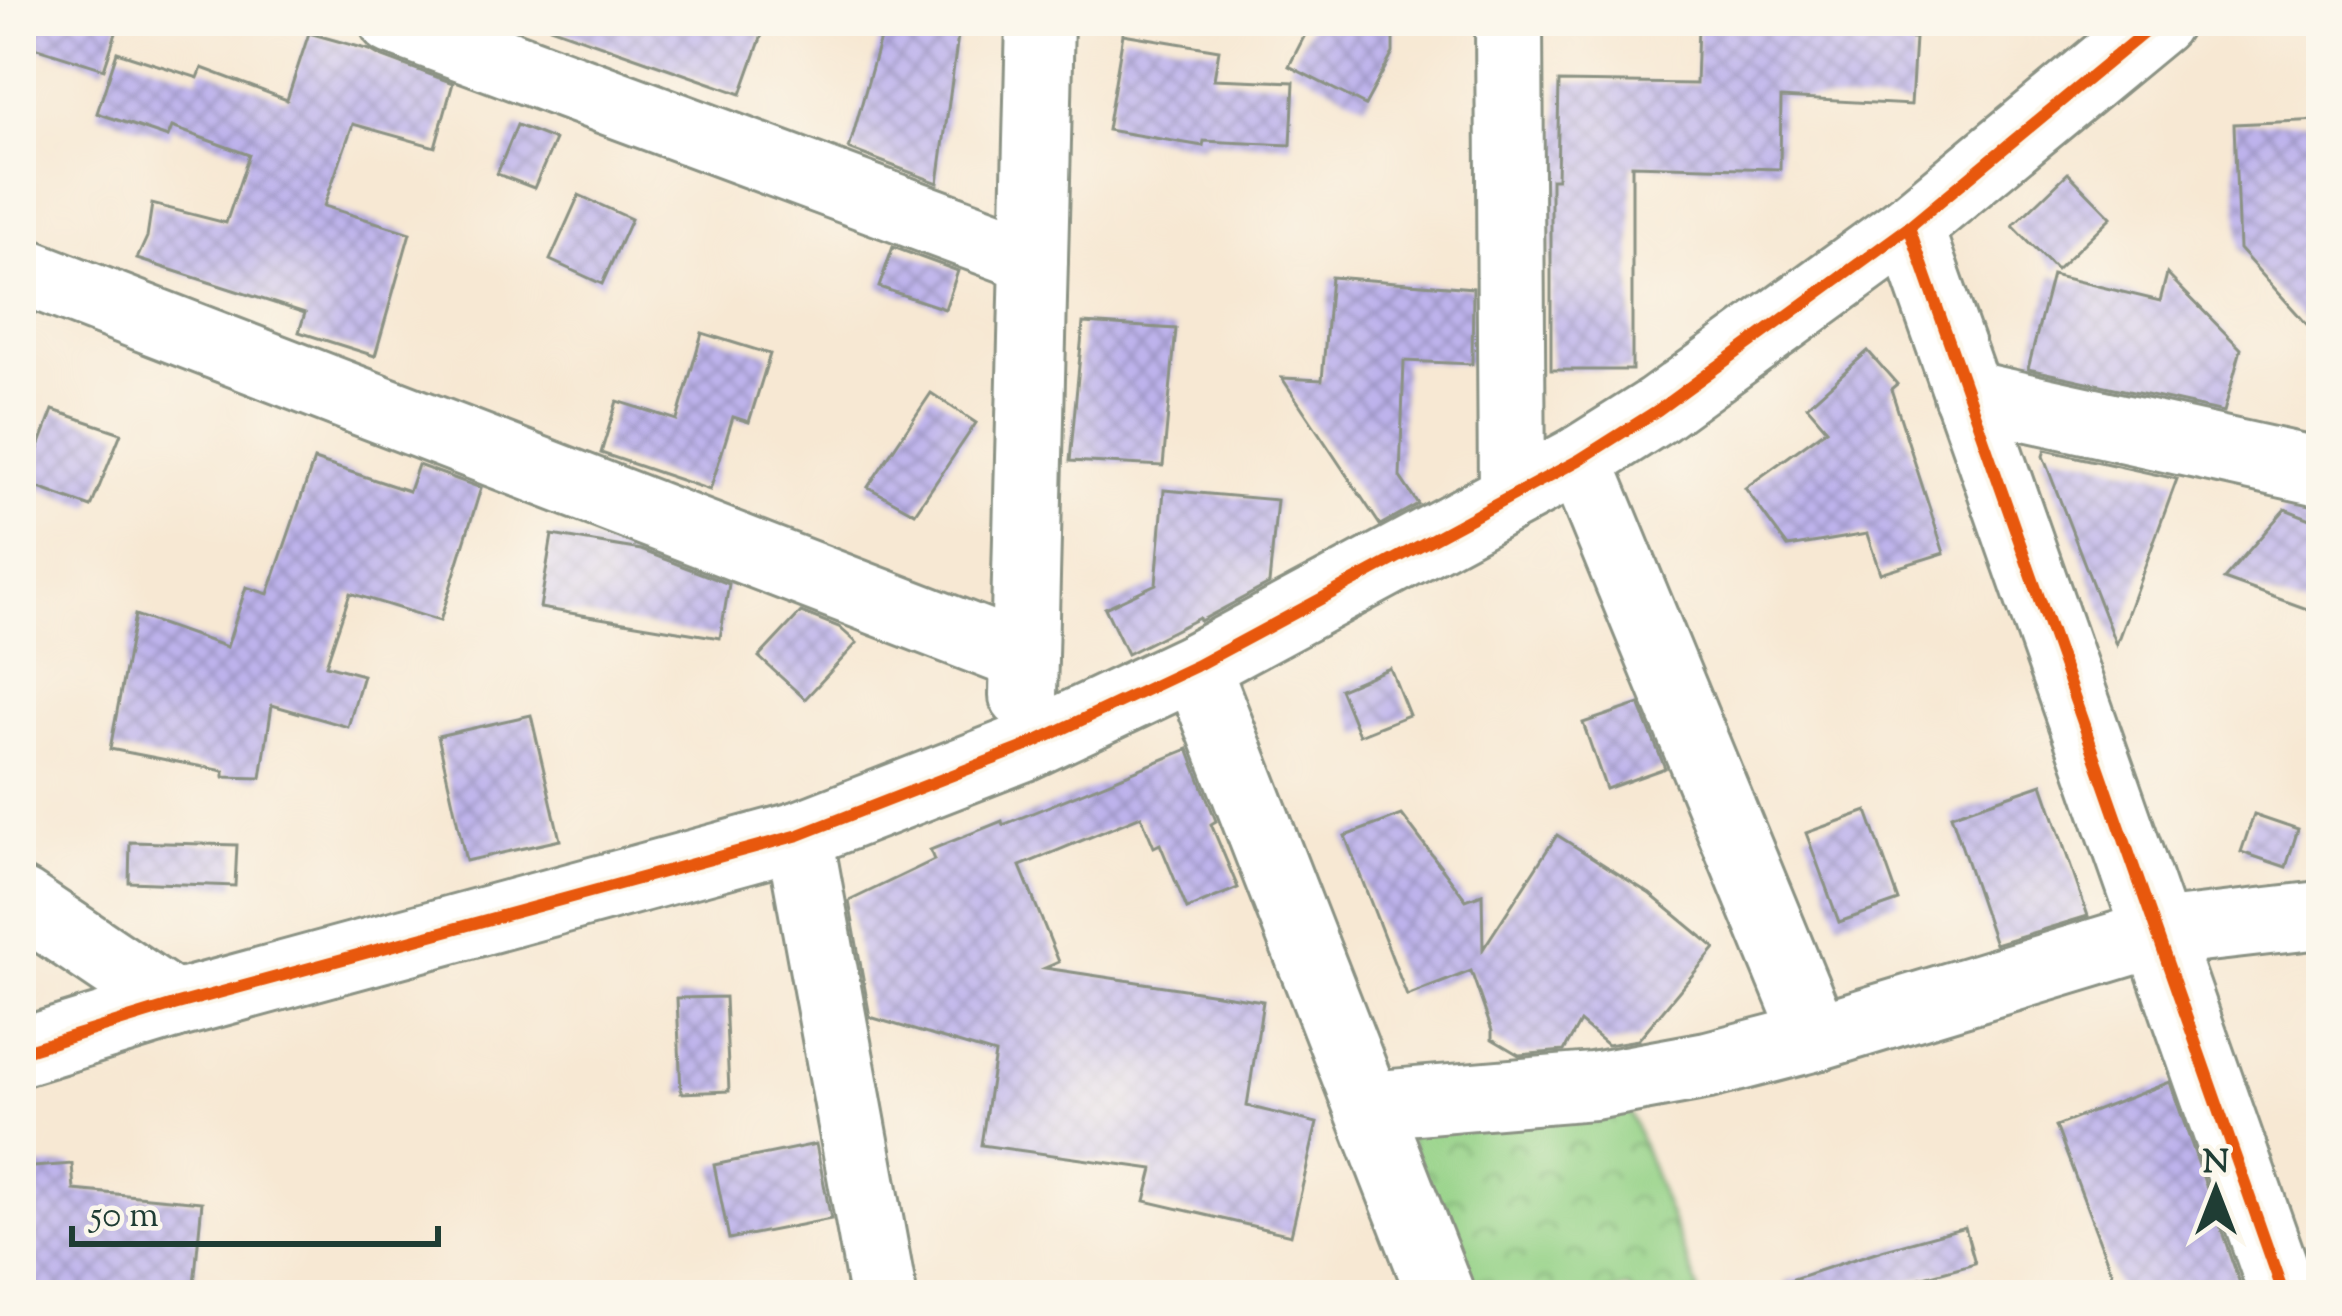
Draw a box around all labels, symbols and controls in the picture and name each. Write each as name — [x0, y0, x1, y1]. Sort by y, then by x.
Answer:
north arrow — [2156, 1130, 2276, 1250]
text: N — [2203, 1140, 2229, 1188]
scale bar — [72, 1172, 438, 1246]
text: 50 m — [88, 1191, 159, 1243]

